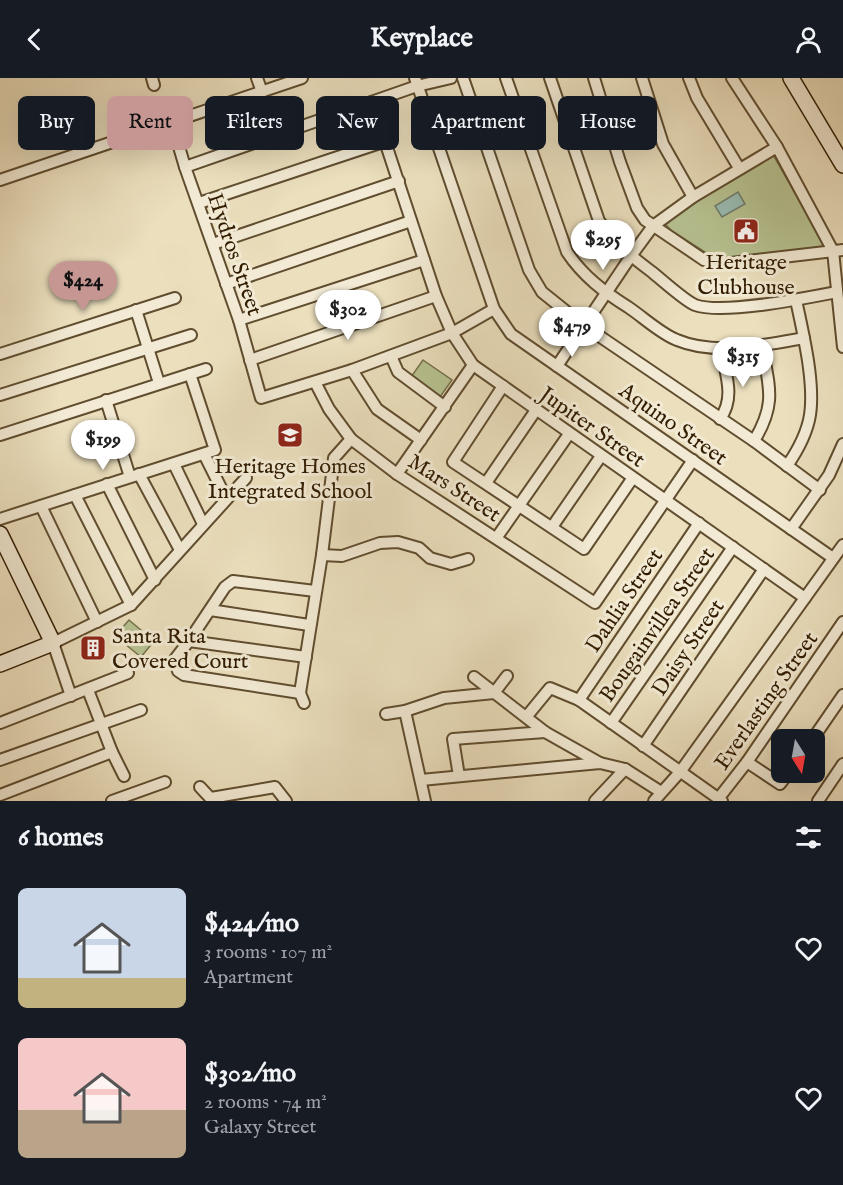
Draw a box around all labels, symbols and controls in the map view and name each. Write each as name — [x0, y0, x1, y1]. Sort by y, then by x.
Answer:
text: Keyplace — [370, 22, 473, 56]
icon: back — [18, 23, 51, 56]
icon: person — [792, 23, 825, 56]
chip: Buy — [18, 96, 95, 150]
chip: Rent — [107, 96, 193, 150]
chip: Filters — [205, 96, 304, 150]
chip: New — [316, 96, 399, 150]
chip: Apartment — [411, 96, 546, 150]
chip: House — [558, 96, 657, 150]
street label: Hydros Street — [200, 190, 268, 320]
public building icon: Heritage Clubhouse — [731, 216, 761, 246]
pin: $295 — [567, 220, 639, 271]
text: $295 — [585, 227, 621, 252]
place label: Heritage Clubhouse — [697, 249, 795, 302]
pin: $424 — [47, 261, 119, 312]
text: $424 — [63, 268, 103, 293]
pin: $302 — [312, 290, 384, 341]
text: $302 — [329, 297, 367, 322]
pin: $479 — [536, 307, 608, 358]
text: $479 — [553, 314, 591, 339]
pin: $315 — [707, 337, 779, 388]
text: $315 — [726, 344, 760, 369]
street label: Aquino Street — [612, 376, 733, 473]
street label: Jupiter Street — [531, 379, 650, 475]
pin: $199 — [67, 420, 139, 471]
school or university icon: Heritage Homes Integrated School — [275, 420, 305, 450]
text: $199 — [85, 427, 121, 452]
street label: Mars Street — [402, 448, 506, 529]
place label: Heritage Homes Integrated School — [208, 453, 372, 506]
street label: Bougainvillea Street — [594, 542, 722, 708]
street label: Dahlia Street — [580, 543, 670, 659]
street label: Daisy Street — [646, 594, 732, 702]
place label: Santa Rita Covered Court — [112, 623, 249, 676]
street label: Everlasting Street — [709, 626, 825, 776]
building icon: Santa Rita Covered Court — [78, 633, 108, 663]
north arrow — [771, 729, 825, 783]
map controls — [771, 729, 825, 783]
text: 6 homes — [18, 821, 103, 854]
icon: filters — [792, 821, 825, 854]
text: $424/mo — [204, 907, 299, 940]
icon: home — [66, 912, 138, 984]
icon: heart — [792, 932, 825, 965]
text: 3 rooms · 107 m² — [204, 940, 332, 965]
text: Apartment — [204, 965, 293, 990]
text: $302/mo — [204, 1057, 296, 1090]
icon: home — [66, 1062, 138, 1134]
icon: heart — [792, 1082, 825, 1115]
text: 2 rooms · 74 m² — [204, 1090, 327, 1115]
text: Galaxy Street — [204, 1115, 316, 1140]

